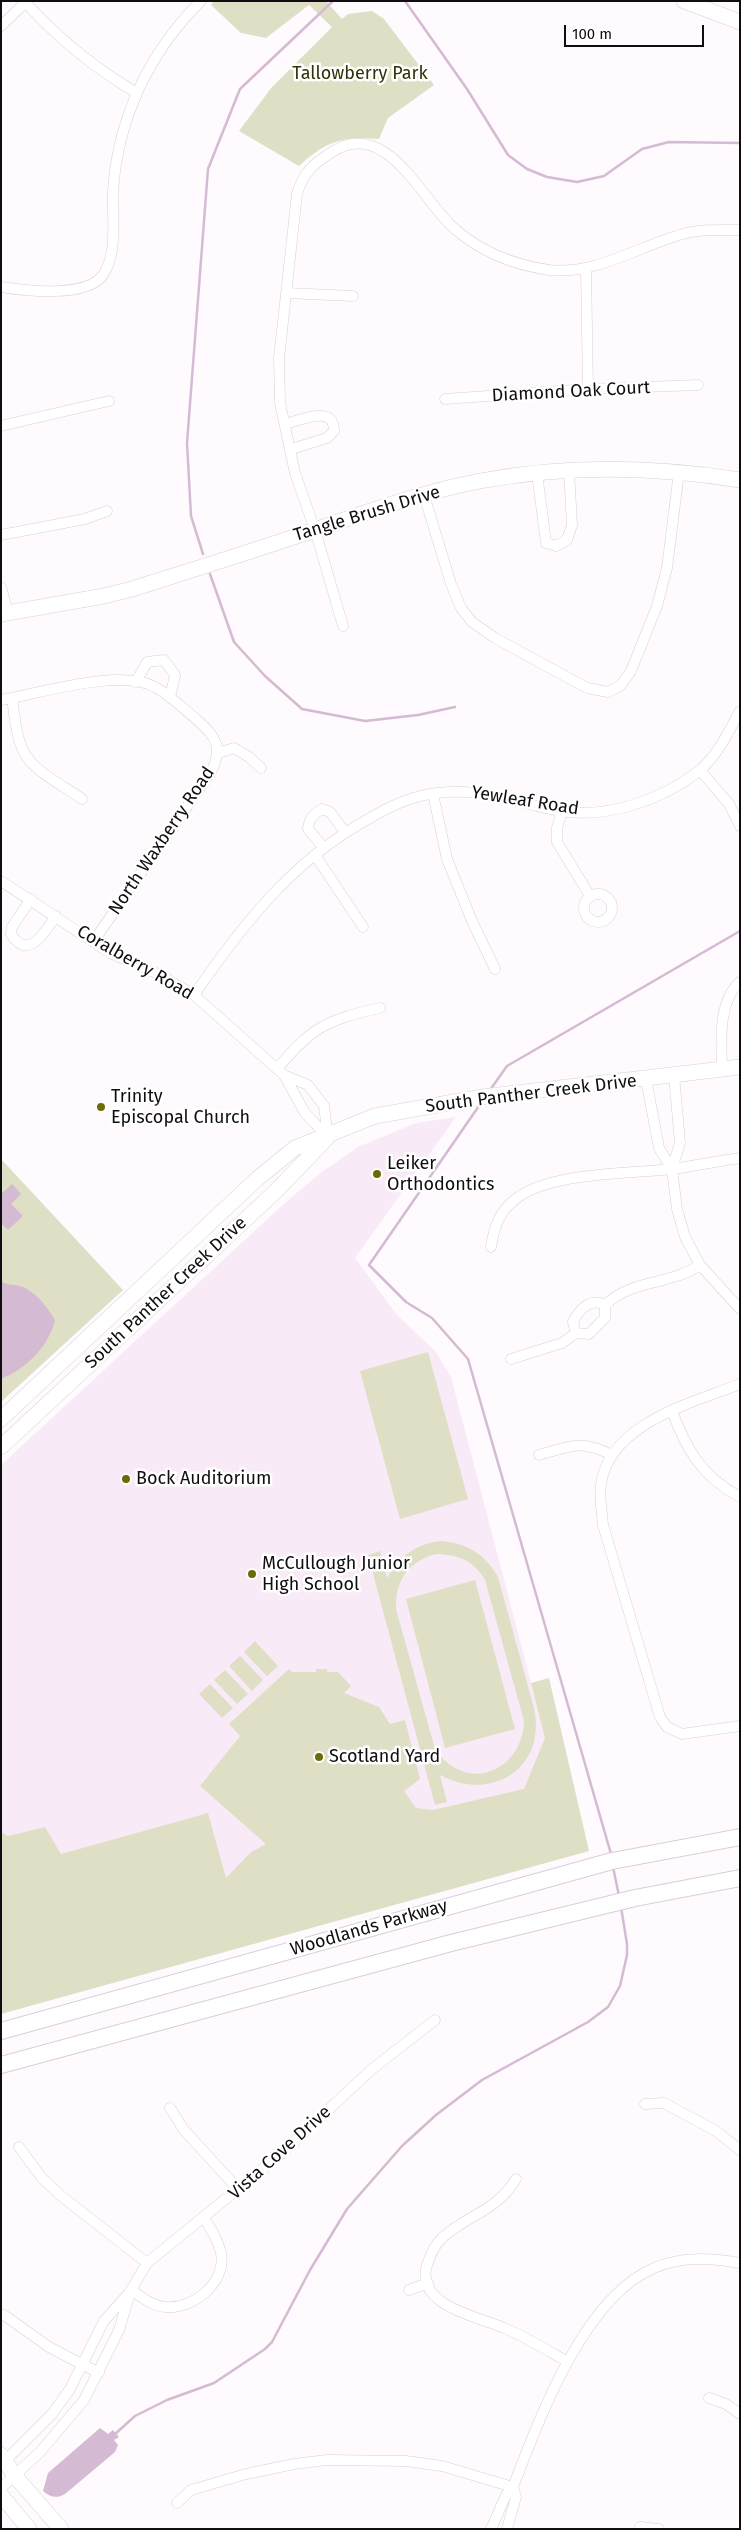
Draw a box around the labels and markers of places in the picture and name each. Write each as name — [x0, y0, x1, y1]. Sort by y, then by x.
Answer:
place label: Trinity Episcopal Church — [111, 1086, 250, 1128]
marker: Trinity Episcopal Church — [95, 1101, 107, 1113]
place label: Leiker Orthodontics — [387, 1153, 494, 1196]
marker: Leiker Orthodontics — [371, 1168, 383, 1180]
place label: Bock Auditorium — [136, 1468, 271, 1490]
marker: Bock Auditorium — [120, 1473, 132, 1485]
place label: McCullough Junior High School — [262, 1553, 410, 1596]
marker: McCullough Junior High School — [246, 1568, 258, 1580]
place label: Scotland Yard — [329, 1746, 440, 1768]
marker: Scotland Yard — [313, 1751, 325, 1763]

